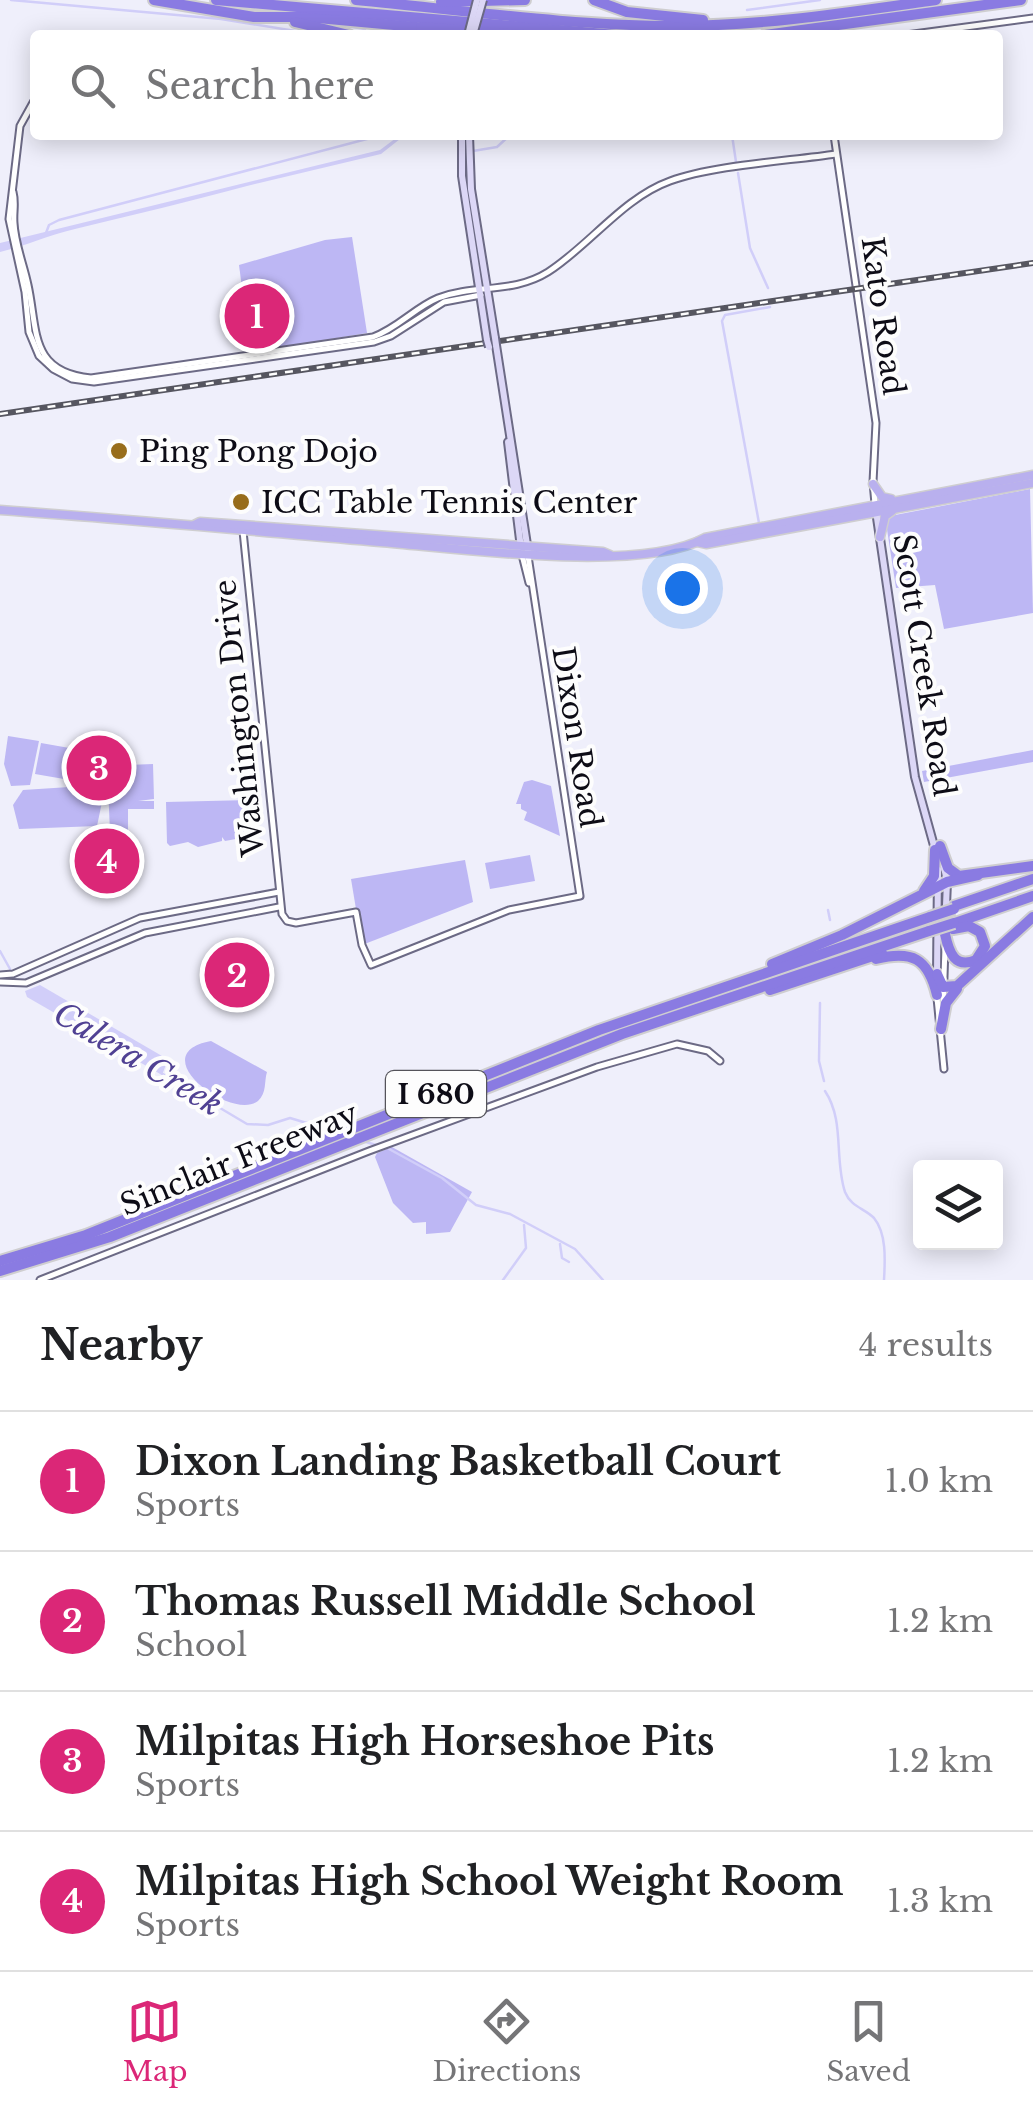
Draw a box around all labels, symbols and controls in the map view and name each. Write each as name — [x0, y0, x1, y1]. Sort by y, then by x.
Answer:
search box — [30, 30, 1003, 140]
icon: search — [65, 58, 120, 113]
text: Search here — [145, 62, 375, 109]
street label: Kato Road — [854, 235, 912, 397]
pin: 1 — [224, 278, 290, 354]
place label: Ping Pong Dojo — [139, 433, 378, 470]
marker: Ping Pong Dojo — [108, 440, 130, 462]
place label: ICC Table Tennis Center — [261, 484, 638, 521]
marker: ICC Table Tennis Center — [230, 491, 252, 513]
street label: Scott Creek Road — [885, 531, 963, 799]
your location — [657, 563, 708, 614]
street label: Washington Drive — [206, 578, 272, 859]
street label: Dixon Road — [544, 644, 610, 830]
pin: 3 — [66, 730, 132, 806]
pin: 4 — [74, 824, 140, 898]
pin: 2 — [204, 938, 270, 1012]
water label: Calera Creek — [46, 993, 230, 1125]
road number: I 680 — [386, 1071, 486, 1117]
street label: Sinclair Freeway — [115, 1094, 363, 1224]
map controls — [913, 1160, 1003, 1250]
button: layers — [913, 1160, 1003, 1250]
text: Nearby — [40, 1319, 203, 1371]
text: 4 results — [859, 1325, 993, 1365]
text: Dixon Landing Basketball Court — [135, 1438, 781, 1485]
text: 1 — [66, 1461, 79, 1501]
text: 1.0 km — [885, 1461, 993, 1501]
text: Sports — [135, 1485, 240, 1525]
text: Thomas Russell Middle School — [135, 1578, 756, 1625]
text: 2 — [62, 1601, 83, 1641]
text: 1.2 km — [887, 1601, 993, 1641]
text: School — [135, 1625, 247, 1665]
text: Milpitas High Horseshoe Pits — [135, 1718, 715, 1765]
text: 3 — [62, 1741, 83, 1781]
text: 1.2 km — [887, 1741, 993, 1781]
text: Sports — [135, 1765, 240, 1805]
text: Milpitas High School Weight Room — [135, 1858, 844, 1905]
text: 4 — [62, 1881, 83, 1921]
text: 1.3 km — [887, 1881, 993, 1921]
text: Sports — [135, 1905, 240, 1945]
tab: Map — [122, 1994, 187, 2089]
tab: Directions — [432, 1994, 581, 2089]
tab: Saved — [826, 1994, 911, 2089]

